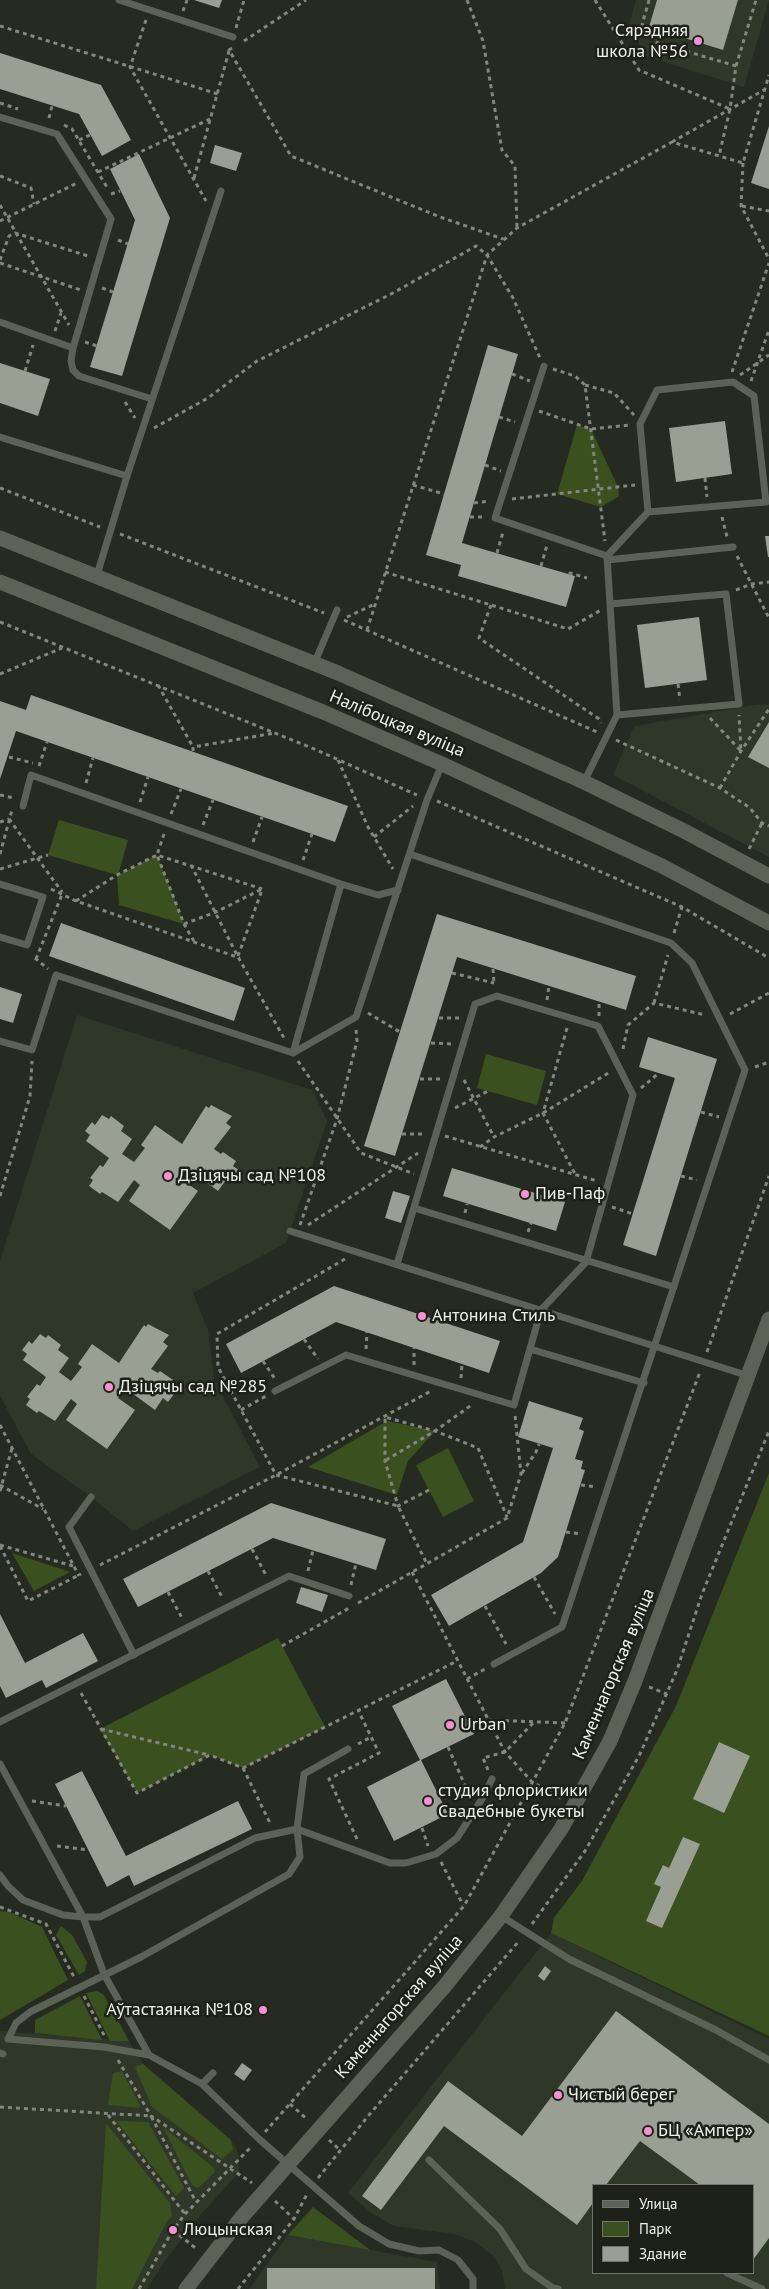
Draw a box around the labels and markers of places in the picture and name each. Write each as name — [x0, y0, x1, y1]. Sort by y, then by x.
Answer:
place label: Сярэдняя школа №56 — [596, 20, 688, 62]
marker: Сярэдняя школа №56 — [692, 35, 704, 47]
place label: Дзіцячы сад №108 — [178, 1165, 326, 1187]
marker: Дзіцячы сад №108 — [162, 1170, 174, 1182]
place label: Пив-Паф — [535, 1183, 605, 1205]
marker: Пив-Паф — [519, 1188, 531, 1200]
place label: Антонина Стиль — [432, 1305, 555, 1327]
marker: Антонина Стиль — [416, 1310, 428, 1322]
place label: Дзіцячы сад №285 — [119, 1376, 267, 1398]
marker: Дзіцячы сад №285 — [103, 1381, 115, 1393]
place label: Urban — [460, 1714, 506, 1736]
marker: Urban — [444, 1719, 456, 1731]
place label: студия флористики Свадебные букеты — [438, 1780, 588, 1822]
marker: студия флористики Свадебные букеты — [422, 1795, 434, 1807]
place label: Аўтастаянка №108 — [106, 1999, 253, 2021]
marker: Аўтастаянка №108 — [257, 2004, 269, 2016]
place label: Чистый берег — [568, 2084, 675, 2106]
marker: Чистый берег — [552, 2089, 564, 2101]
place label: БЦ «Ампер» — [658, 2120, 753, 2142]
marker: БЦ «Ампер» — [642, 2125, 654, 2137]
place label: Люцынская — [183, 2219, 273, 2241]
marker: Люцынская — [167, 2224, 179, 2236]

